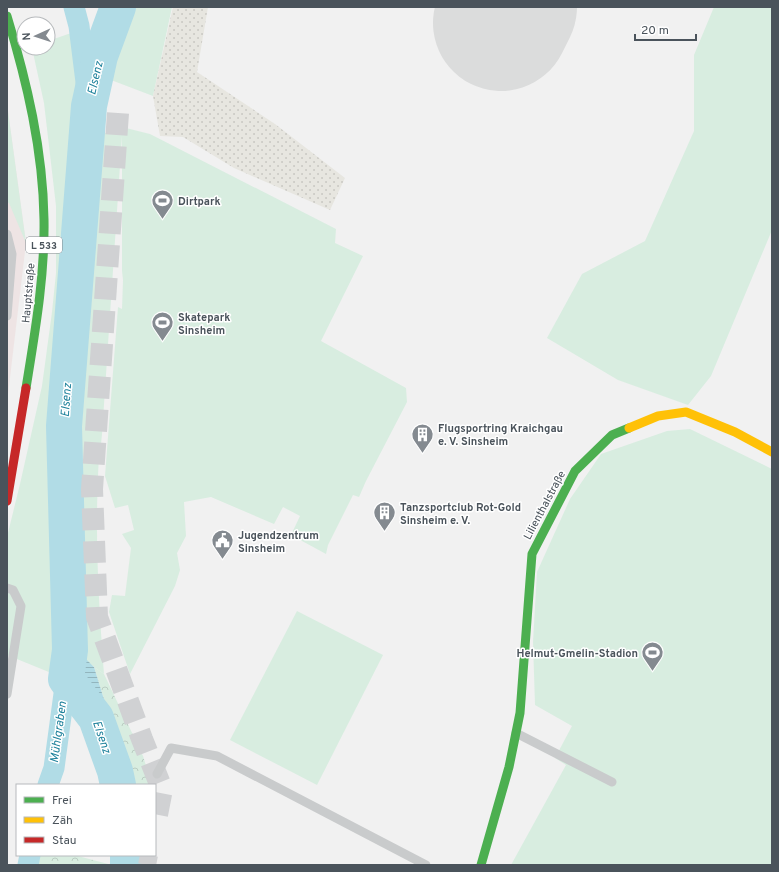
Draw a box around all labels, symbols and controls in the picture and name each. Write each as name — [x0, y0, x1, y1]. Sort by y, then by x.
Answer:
north arrow — [16, 16, 56, 56]
scale bar — [635, 16, 696, 42]
text: 20 m — [641, 23, 669, 39]
text: N — [20, 32, 34, 41]
water label: Elsenz — [84, 59, 108, 97]
sports icon: Dirtpark — [150, 188, 176, 221]
place label: Dirtpark — [178, 195, 221, 209]
road number: L 533 — [26, 237, 62, 253]
street label: Hauptstraße — [19, 262, 39, 324]
sports icon: Skatepark Sinsheim — [149, 310, 175, 343]
place label: Skatepark Sinsheim — [178, 311, 230, 338]
water label: Elsenz — [58, 381, 76, 418]
building icon: Flugsportring Kraichgau e. V. Sinsheim — [409, 421, 435, 454]
place label: Flugsportring Kraichgau e. V. Sinsheim — [438, 422, 563, 449]
street label: Lilienthalstraße — [521, 469, 569, 542]
building icon: Tanzsportclub Rot-Gold Sinsheim e. V. — [371, 500, 397, 533]
place label: Tanzsportclub Rot-Gold Sinsheim e. V. — [400, 501, 521, 528]
public building icon: Jugendzentrum Sinsheim — [210, 528, 236, 561]
place label: Jugendzentrum Sinsheim — [238, 529, 319, 556]
sports icon: Helmut-Gmelin-Stadion — [640, 640, 666, 673]
place label: Helmut-Gmelin-Stadion — [516, 647, 638, 661]
water label: Mühlgraben — [47, 700, 71, 764]
water label: Elsenz — [88, 719, 115, 757]
legend — [16, 784, 156, 856]
text: Frei — [52, 793, 72, 809]
text: Zäh — [52, 813, 73, 829]
text: Stau — [52, 833, 77, 849]

